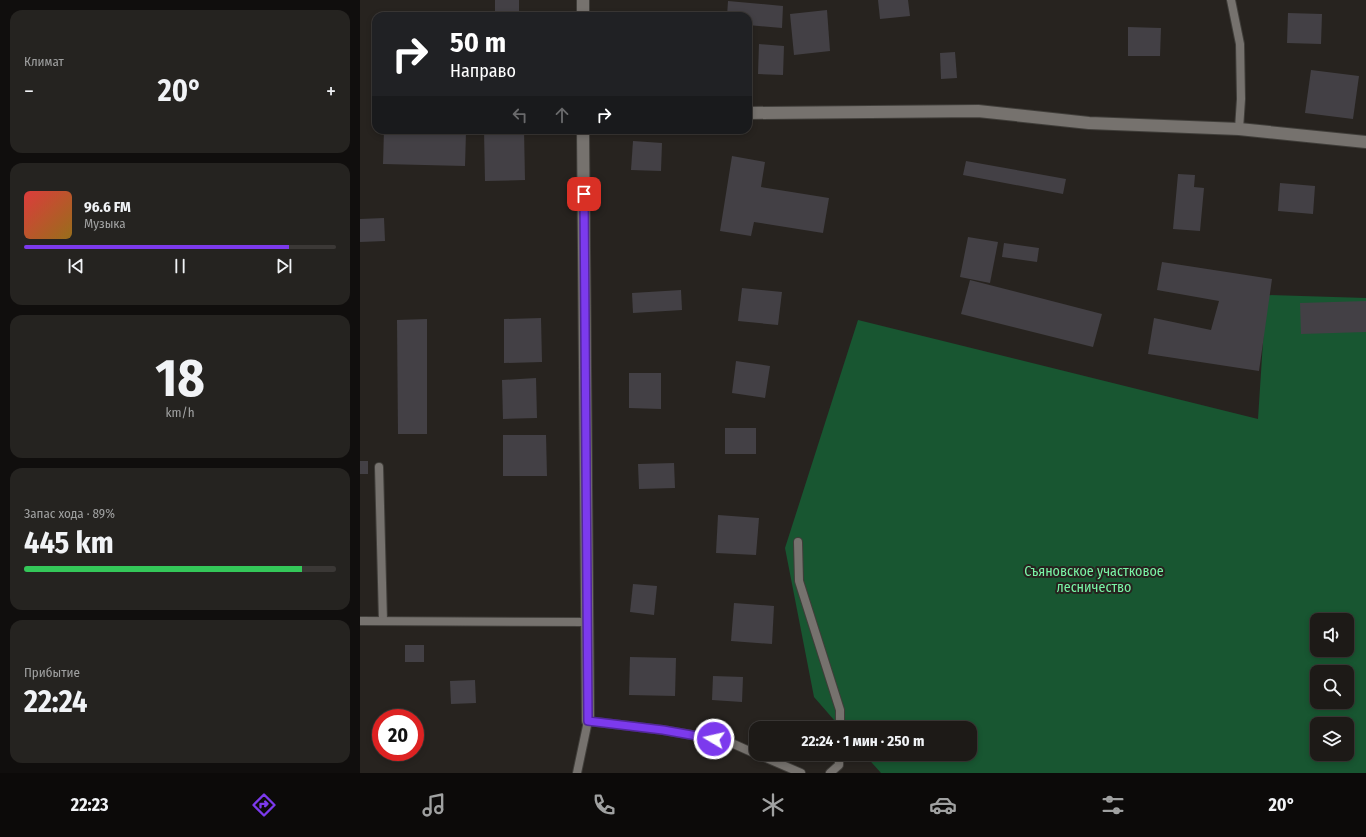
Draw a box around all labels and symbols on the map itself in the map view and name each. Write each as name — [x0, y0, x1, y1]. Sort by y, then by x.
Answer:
pin — [567, 177, 601, 211]
park label: Съяновское участковое лесничество — [1024, 563, 1164, 596]
speed limit sign: 20 — [372, 709, 424, 761]
position arrow — [693, 718, 735, 760]

